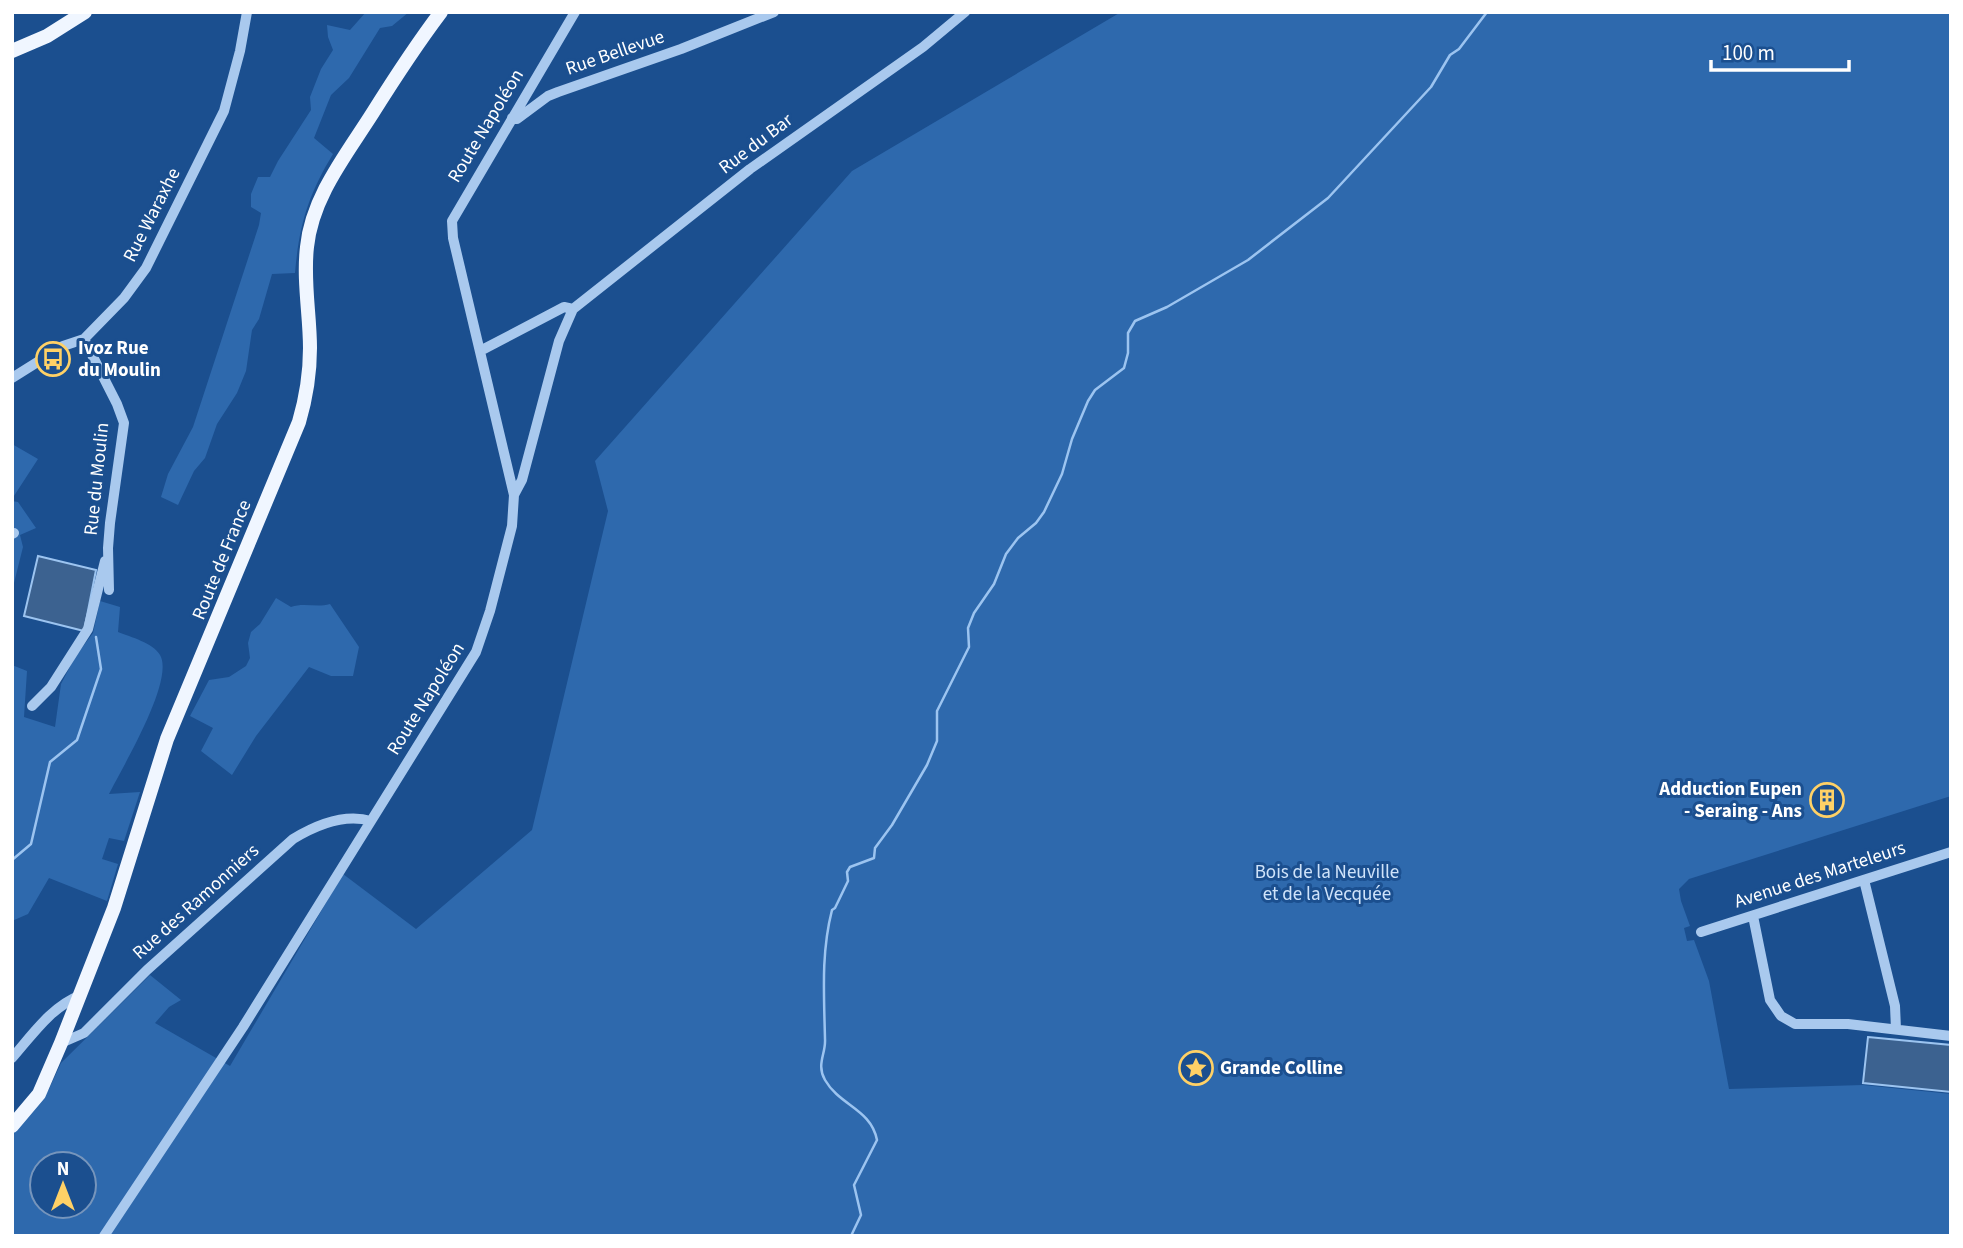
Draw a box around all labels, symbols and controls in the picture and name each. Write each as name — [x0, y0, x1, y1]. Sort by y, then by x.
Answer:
street label: Rue Bellevue — [562, 23, 668, 83]
scale bar — [1711, 28, 1849, 72]
text: 100 m — [1722, 38, 1775, 68]
street label: Route Napoléon — [441, 64, 531, 188]
street label: Rue du Bar — [713, 107, 799, 181]
street label: Rue Waraxhe — [117, 163, 187, 267]
place label: Ivoz Rue du Moulin — [78, 335, 161, 384]
bus stop icon: Ivoz Rue du Moulin — [34, 340, 72, 378]
street label: Rue du Moulin — [78, 421, 116, 537]
street label: Route de France — [186, 496, 258, 624]
street label: Route Napoléon — [381, 637, 471, 761]
place label: Adduction Eupen - Seraing - Ans — [1658, 776, 1802, 825]
building icon: Adduction Eupen - Seraing - Ans — [1808, 781, 1846, 819]
street label: Avenue des Marteleurs — [1731, 835, 1909, 915]
street label: Rue des Ramonniers — [127, 838, 265, 966]
park label: Bois de la Neuville et de la Vecquée — [1255, 859, 1399, 908]
place icon: Grande Colline — [1177, 1049, 1215, 1087]
place label: Grande Colline — [1220, 1055, 1343, 1082]
north arrow — [28, 1150, 98, 1220]
text: N — [57, 1156, 69, 1183]

